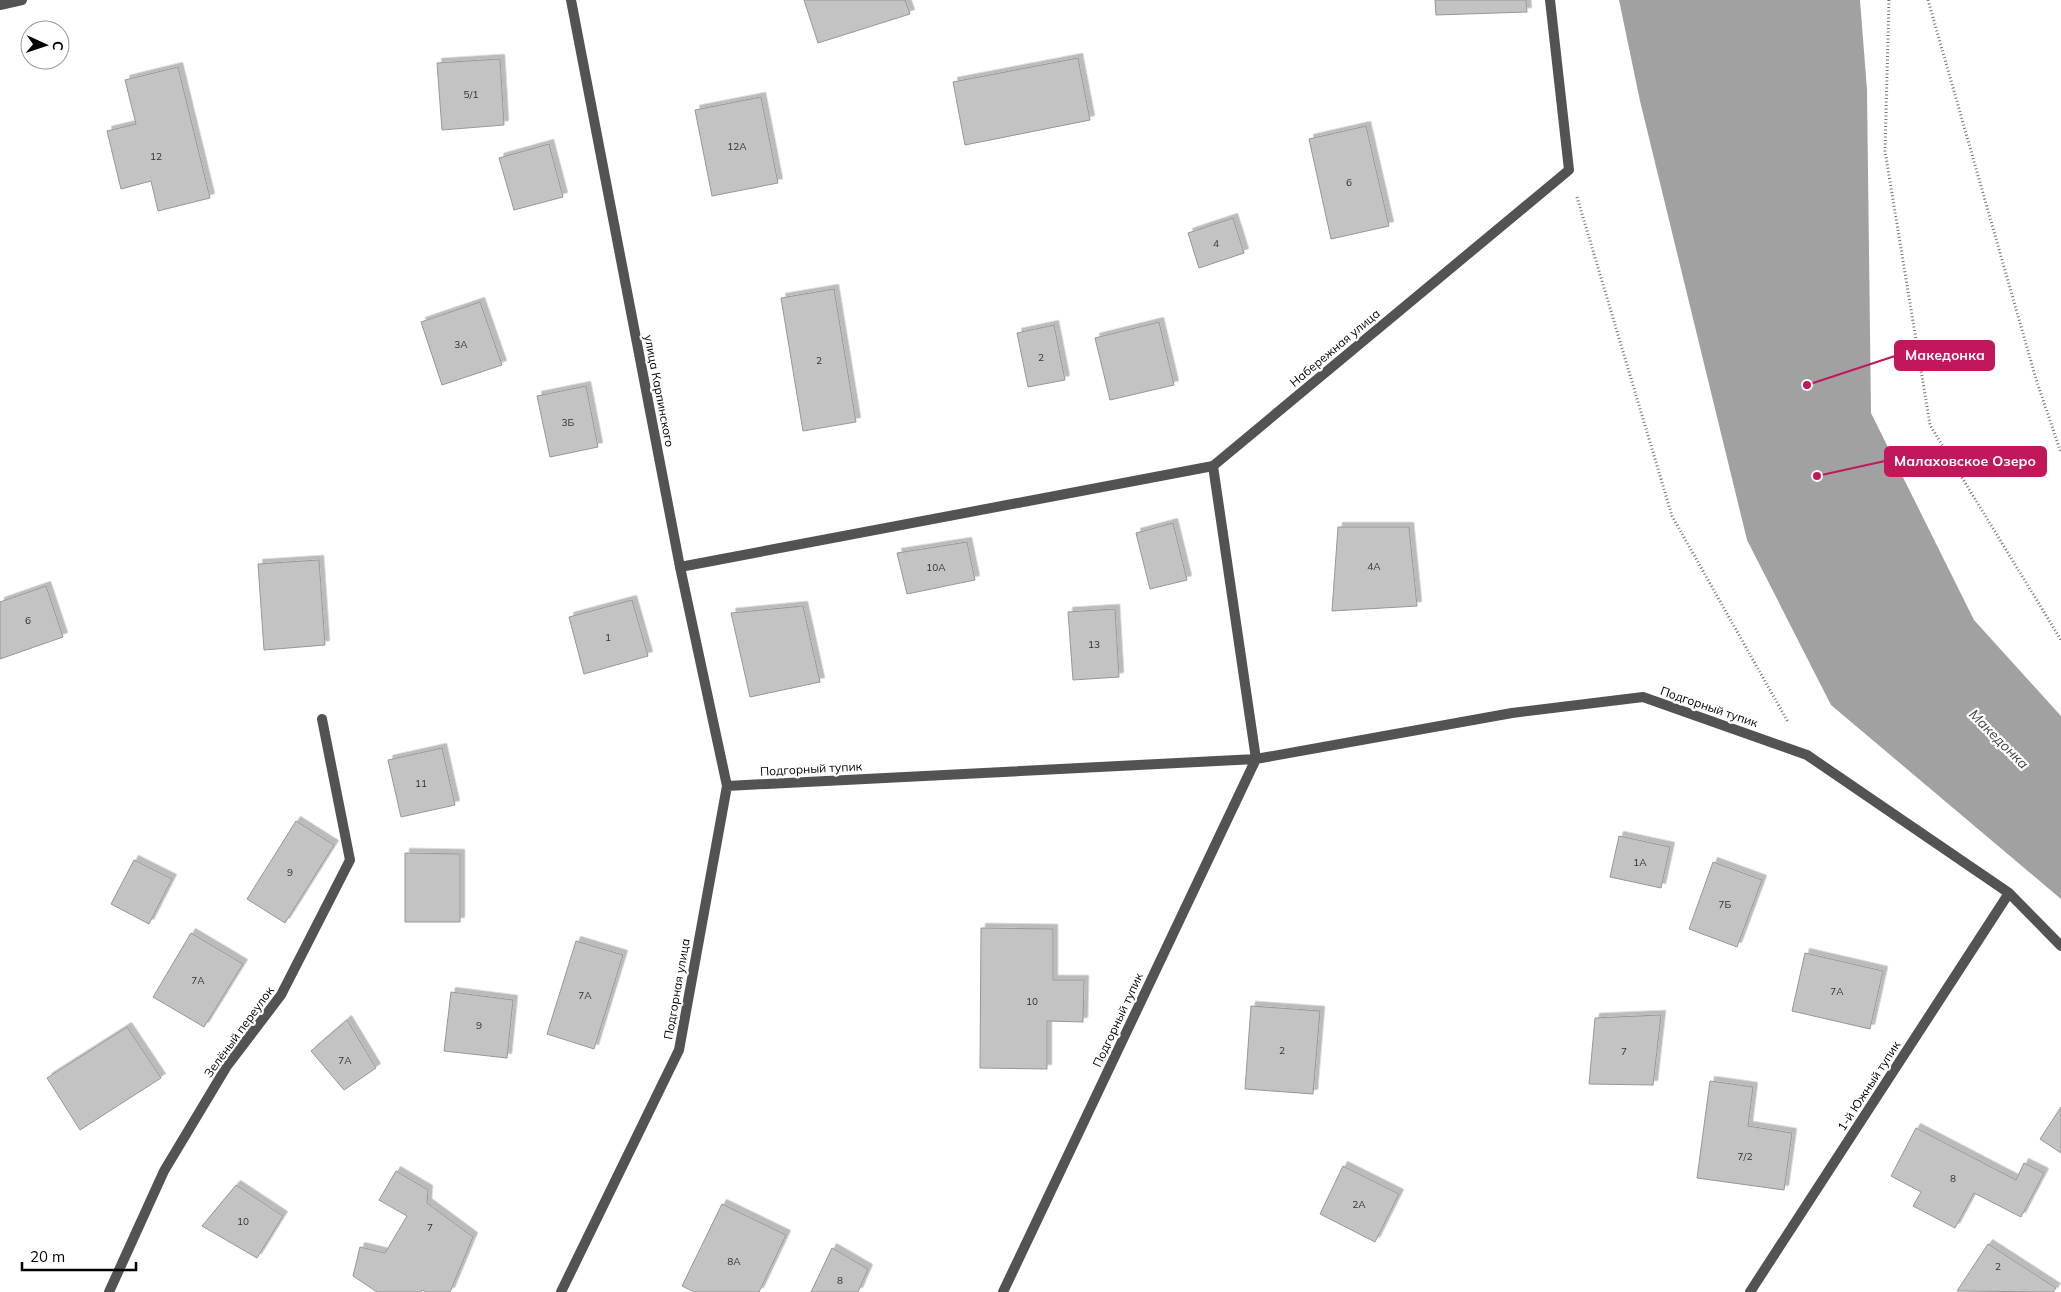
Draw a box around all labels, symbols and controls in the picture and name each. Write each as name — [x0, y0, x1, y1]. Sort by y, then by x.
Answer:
north arrow — [20, 20, 70, 70]
text: С — [49, 40, 67, 51]
house number: 5/1 — [464, 88, 478, 101]
house number: 12А — [727, 140, 747, 153]
house number: 12 — [150, 150, 162, 163]
house number: 6 — [1346, 176, 1352, 189]
house number: 4 — [1213, 237, 1219, 250]
street label: Набережная улица — [1287, 306, 1383, 390]
street label: улица Карпинского — [641, 334, 678, 448]
house number: 3А — [454, 338, 468, 351]
callout: Македонка — [1895, 341, 1994, 370]
text: Македонка — [1905, 346, 1985, 364]
house number: 2 — [1038, 351, 1044, 364]
house number: 2 — [816, 354, 822, 367]
house number: 3Б — [562, 416, 575, 429]
callout: Малаховское Озеро — [1885, 447, 2046, 476]
text: Малаховское Озеро — [1894, 452, 2036, 470]
house number: 4А — [1367, 560, 1381, 573]
house number: 10А — [926, 561, 946, 574]
house number: 6 — [25, 614, 31, 627]
house number: 1 — [605, 631, 611, 644]
house number: 13 — [1088, 638, 1100, 651]
street label: Подгорный тупик — [1658, 683, 1760, 730]
water label: Македонка — [1965, 705, 2033, 773]
street label: Подгорный тупик — [760, 758, 863, 779]
house number: 11 — [415, 777, 427, 790]
house number: 1А — [1633, 856, 1647, 869]
house number: 9 — [287, 866, 293, 879]
house number: 7Б — [1719, 898, 1732, 911]
street label: Подгорная улица — [660, 937, 693, 1041]
street label: Подгорный тупик — [1089, 970, 1146, 1069]
house number: 7А — [191, 974, 205, 987]
street label: Зелёный переулок — [201, 983, 277, 1080]
house number: 7А — [1830, 985, 1844, 998]
house number: 7А — [578, 989, 592, 1002]
house number: 10 — [1026, 995, 1038, 1008]
house number: 9 — [476, 1019, 482, 1032]
street label: 1-й Южный тупик — [1834, 1038, 1903, 1133]
house number: 2 — [1279, 1044, 1285, 1057]
house number: 7 — [1621, 1045, 1627, 1058]
house number: 7А — [338, 1054, 352, 1067]
house number: 7/2 — [1738, 1150, 1752, 1163]
house number: 8 — [1950, 1172, 1956, 1185]
house number: 2А — [1352, 1198, 1366, 1211]
house number: 10 — [237, 1215, 249, 1228]
house number: 7 — [427, 1221, 433, 1234]
scale bar — [22, 1240, 136, 1272]
text: 20 m — [30, 1247, 65, 1266]
house number: 8А — [727, 1255, 741, 1268]
house number: 2 — [1995, 1260, 2001, 1273]
house number: 8 — [837, 1274, 843, 1287]

